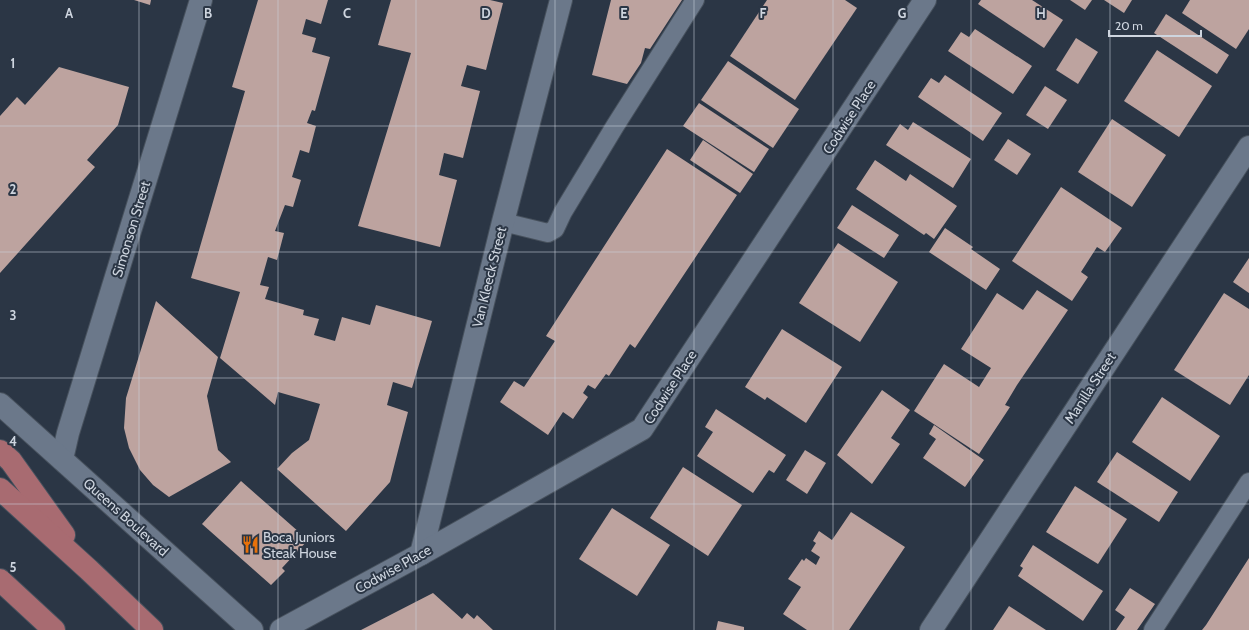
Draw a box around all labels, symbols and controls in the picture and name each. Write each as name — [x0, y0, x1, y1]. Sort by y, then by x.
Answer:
text: A — [65, 5, 74, 21]
text: B — [204, 5, 212, 21]
text: C — [343, 5, 351, 21]
text: D — [481, 5, 491, 21]
text: E — [620, 5, 628, 21]
text: F — [760, 5, 767, 21]
text: G — [898, 5, 907, 21]
text: H — [1036, 5, 1046, 21]
scale bar — [1109, 12, 1201, 38]
text: 20 m — [1115, 18, 1143, 33]
text: 1 — [11, 55, 15, 71]
street label: Codwise Place — [818, 77, 880, 157]
street label: Simonson Street — [108, 179, 154, 279]
text: 2 — [10, 181, 17, 197]
street label: Van Kleeck Street — [468, 225, 510, 329]
text: 3 — [9, 307, 17, 323]
street label: Codwise Place — [639, 347, 701, 427]
street label: Manilla Street — [1060, 349, 1120, 427]
text: 4 — [9, 433, 17, 449]
street label: Queens Boulevard — [80, 474, 172, 560]
place label: Boca Juniors Steak House — [263, 528, 337, 562]
restaurant icon: Boca Juniors Steak House — [240, 535, 260, 555]
street label: Codwise Place — [352, 541, 434, 597]
text: 5 — [10, 559, 17, 575]

